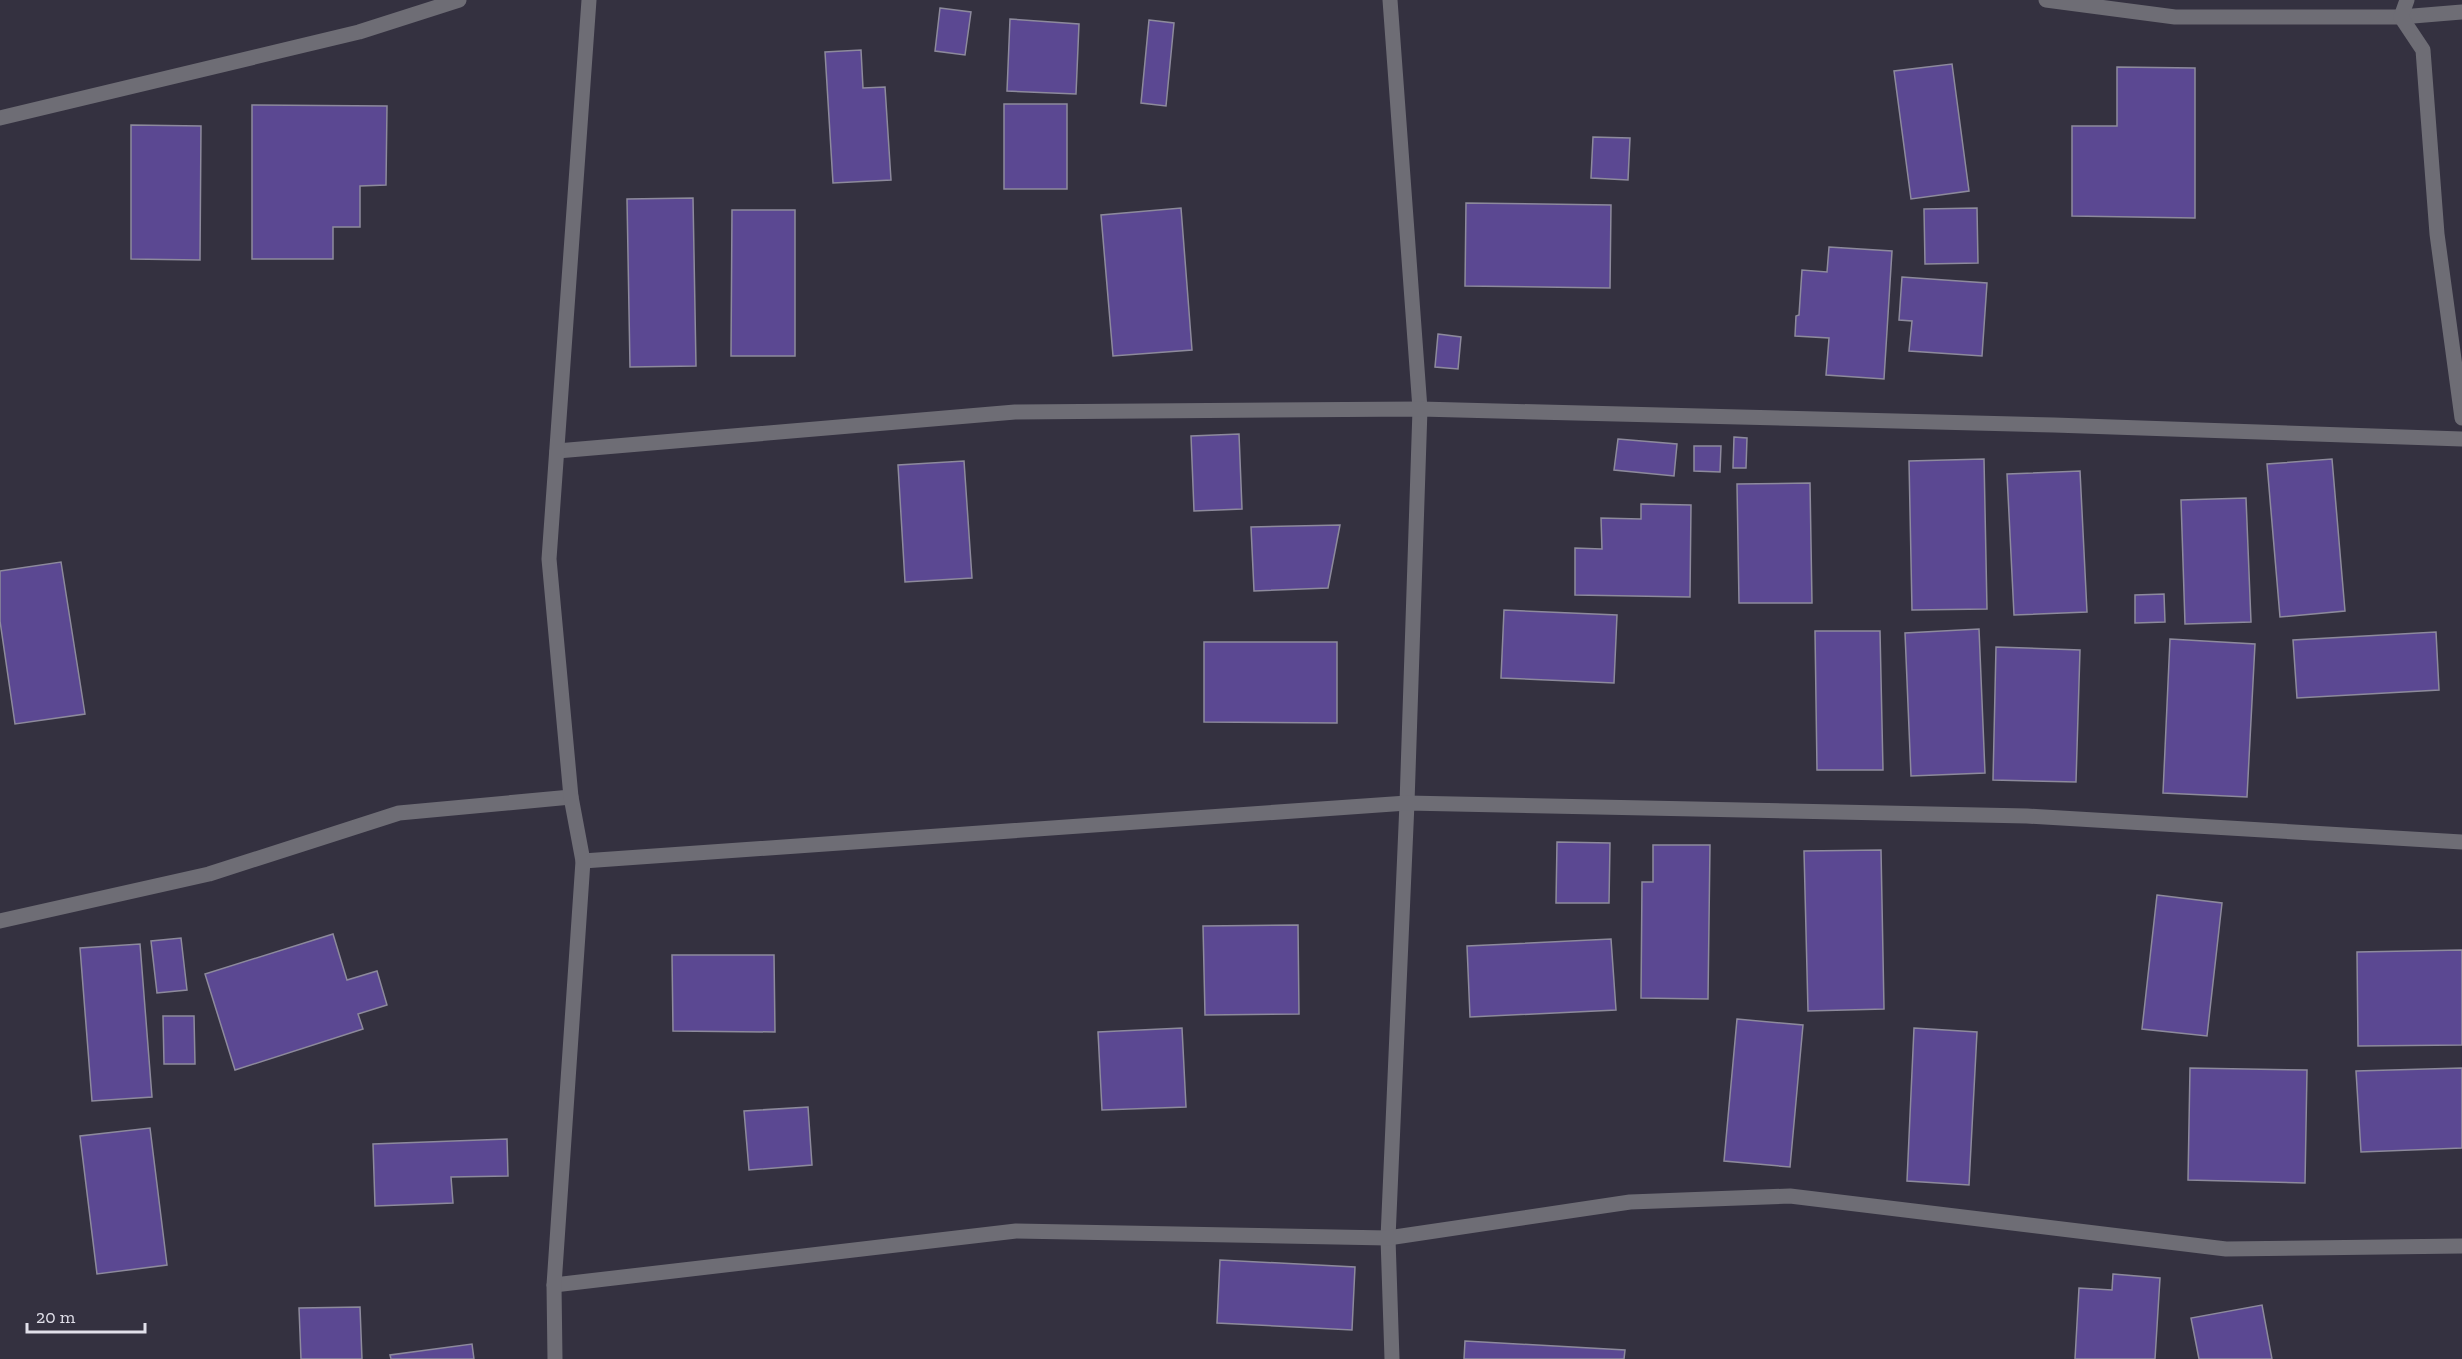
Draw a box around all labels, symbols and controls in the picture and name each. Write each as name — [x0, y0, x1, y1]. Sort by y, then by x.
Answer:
scale bar — [27, 1296, 146, 1334]
text: 20 m — [36, 1306, 76, 1328]

